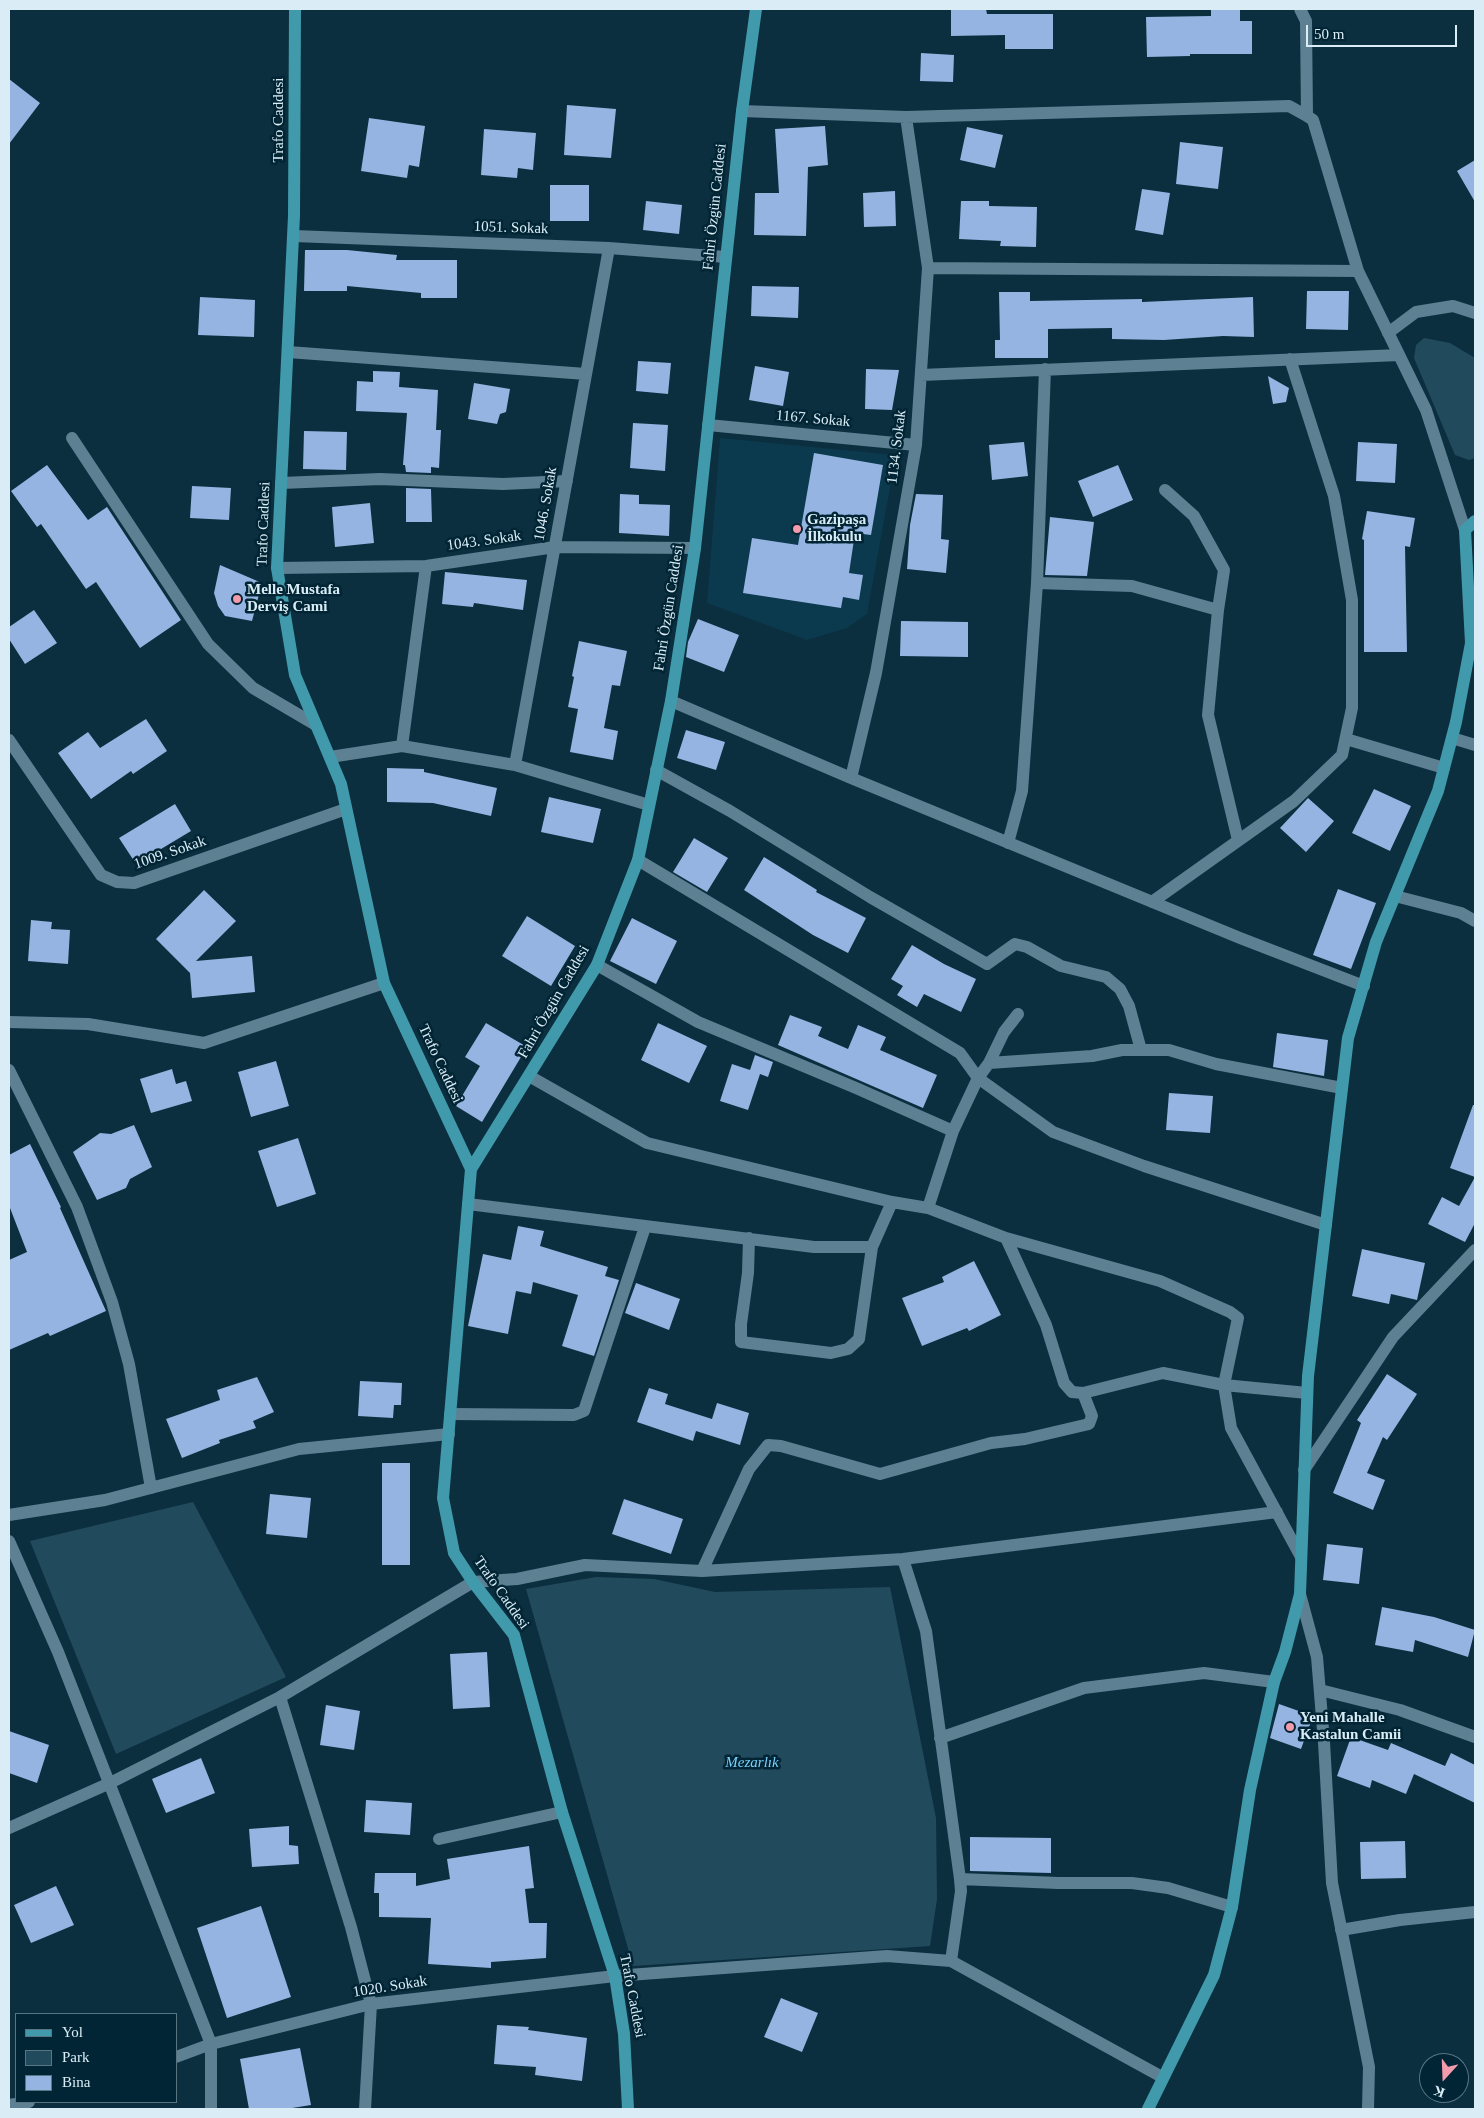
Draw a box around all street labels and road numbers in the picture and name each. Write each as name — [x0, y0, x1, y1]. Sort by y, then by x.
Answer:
street label: Trafo Caddesi — [270, 78, 288, 162]
street label: Fahri Özgün Caddesi — [699, 143, 731, 271]
street label: 1051. Sokak — [473, 218, 549, 238]
street label: 1167. Sokak — [775, 407, 851, 431]
street label: 1134. Sokak — [884, 409, 910, 485]
street label: 1046. Sokak — [531, 466, 561, 542]
street label: Trafo Caddesi — [254, 481, 274, 567]
street label: 1043. Sokak — [446, 527, 522, 555]
street label: Fahri Özgün Caddesi — [650, 544, 688, 672]
street label: 1009. Sokak — [132, 832, 208, 874]
street label: Fahri Özgün Caddesi — [514, 942, 594, 1062]
street label: Trafo Caddesi — [414, 1022, 466, 1106]
street label: Trafo Caddesi — [469, 1553, 533, 1633]
street label: Trafo Caddesi — [615, 1953, 649, 2039]
street label: 1020. Sokak — [352, 1972, 428, 2002]

